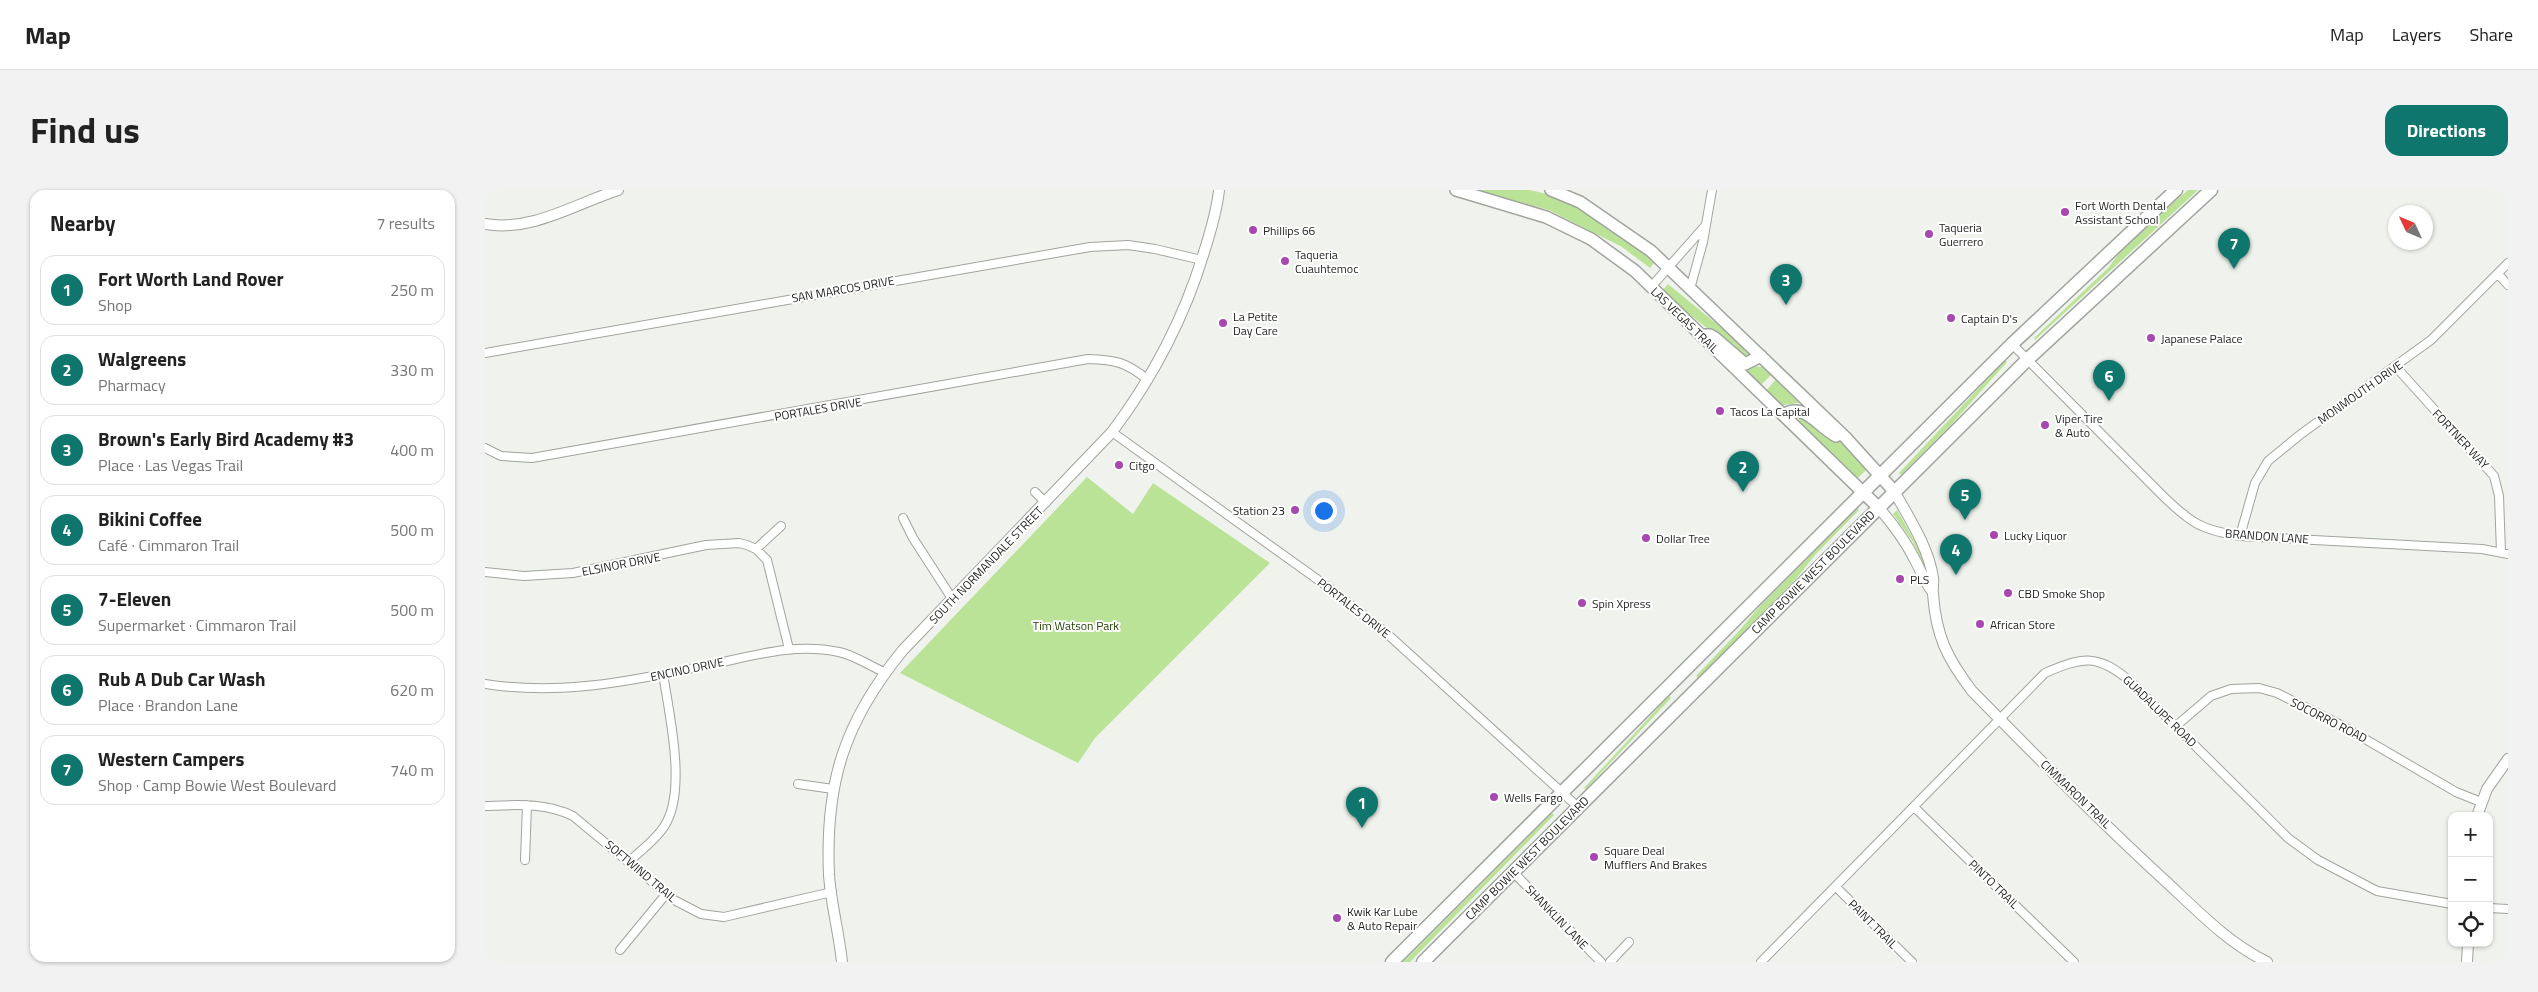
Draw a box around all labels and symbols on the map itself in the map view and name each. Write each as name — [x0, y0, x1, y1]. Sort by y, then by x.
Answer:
place label: Fort Worth Dental Assistant School — [2075, 196, 2166, 229]
north arrow — [2388, 205, 2433, 250]
marker: Fort Worth Dental Assistant School — [2059, 206, 2071, 218]
place label: Taqueria Guerrero — [1939, 218, 1983, 251]
place label: Phillips 66 — [1263, 221, 1316, 240]
marker: Phillips 66 — [1247, 224, 1259, 236]
marker: Taqueria Guerrero — [1923, 228, 1935, 240]
pin: 7 — [2218, 228, 2250, 269]
place label: Taqueria Cuauhtemoc — [1295, 245, 1358, 278]
marker: Taqueria Cuauhtemoc — [1279, 255, 1291, 267]
pin: 3 — [1770, 264, 1802, 305]
street label: SAN MARCOS DRIVE — [790, 271, 896, 307]
street label: LAS VEGAS TRAIL — [1647, 282, 1724, 358]
place label: La Petite Day Care — [1233, 307, 1278, 340]
place label: Captain D's — [1961, 309, 2018, 328]
marker: Captain D's — [1945, 312, 1957, 324]
marker: La Petite Day Care — [1217, 317, 1229, 329]
place label: Japanese Palace — [2161, 329, 2243, 348]
marker: Japanese Palace — [2145, 332, 2157, 344]
street label: MONMOUTH DRIVE — [2313, 355, 2407, 429]
pin: 6 — [2093, 360, 2125, 401]
street label: PORTALES DRIVE — [773, 392, 864, 426]
place label: Tacos La Capital — [1730, 402, 1810, 421]
marker: Tacos La Capital — [1714, 405, 1726, 417]
street label: FORTNER WAY — [2428, 405, 2494, 474]
place label: Viper Tire & Auto — [2055, 409, 2103, 442]
marker: Viper Tire & Auto — [2039, 419, 2051, 431]
pin: 2 — [1727, 451, 1759, 492]
place label: Citgo — [1129, 456, 1155, 475]
marker: Citgo — [1113, 459, 1125, 471]
pin: 5 — [1949, 479, 1981, 520]
your location — [1311, 498, 1337, 524]
street label: SOUTH NORMANDALE STREET — [924, 501, 1048, 628]
place label: Station 23 — [1233, 501, 1285, 520]
marker: Station 23 — [1289, 504, 1301, 516]
street label: CAMP BOWIE WEST BOULEVARD — [1747, 505, 1880, 638]
street label: BRANDON LANE — [2224, 524, 2310, 548]
place label: Lucky Liquor — [2004, 526, 2067, 545]
place label: Dollar Tree — [1656, 529, 1710, 548]
marker: Lucky Liquor — [1988, 529, 2000, 541]
marker: Dollar Tree — [1640, 532, 1652, 544]
pin: 4 — [1940, 534, 1972, 575]
street label: ELSINOR DRIVE — [580, 547, 662, 581]
place label: PLS — [1910, 570, 1929, 589]
street label: PORTALES DRIVE — [1313, 573, 1395, 643]
marker: PLS — [1894, 573, 1906, 585]
place label: CBD Smoke Shop — [2018, 584, 2105, 603]
marker: CBD Smoke Shop — [2002, 587, 2014, 599]
place label: Spin Xpress — [1592, 594, 1651, 613]
marker: Spin Xpress — [1576, 597, 1588, 609]
place label: African Store — [1990, 615, 2055, 634]
park label: Tim Watson Park — [1033, 616, 1119, 635]
marker: African Store — [1974, 618, 1986, 630]
street label: ENCINO DRIVE — [649, 652, 726, 686]
street label: GUADALUPE ROAD — [2119, 671, 2202, 752]
street label: SOCORRO ROAD — [2287, 692, 2371, 748]
street label: CIMMARON TRAIL — [2036, 755, 2116, 833]
pin: 1 — [1346, 787, 1378, 828]
place label: Wells Fargo — [1504, 788, 1563, 807]
street label: CAMP BOWIE WEST BOULEVARD — [1461, 791, 1594, 924]
marker: Wells Fargo — [1488, 791, 1500, 803]
street label: SOFTWIND TRAIL — [601, 835, 681, 907]
place label: Square Deal Mufflers And Brakes — [1604, 841, 1707, 874]
marker: Square Deal Mufflers And Brakes — [1588, 851, 1600, 863]
street label: PINTO TRAIL — [1964, 855, 2024, 913]
street label: SHANKLIN LANE — [1521, 880, 1593, 954]
street label: PAINT TRAIL — [1844, 895, 1902, 953]
place label: Kwik Kar Lube & Auto Repair — [1347, 902, 1418, 935]
marker: Kwik Kar Lube & Auto Repair — [1331, 912, 1343, 924]

